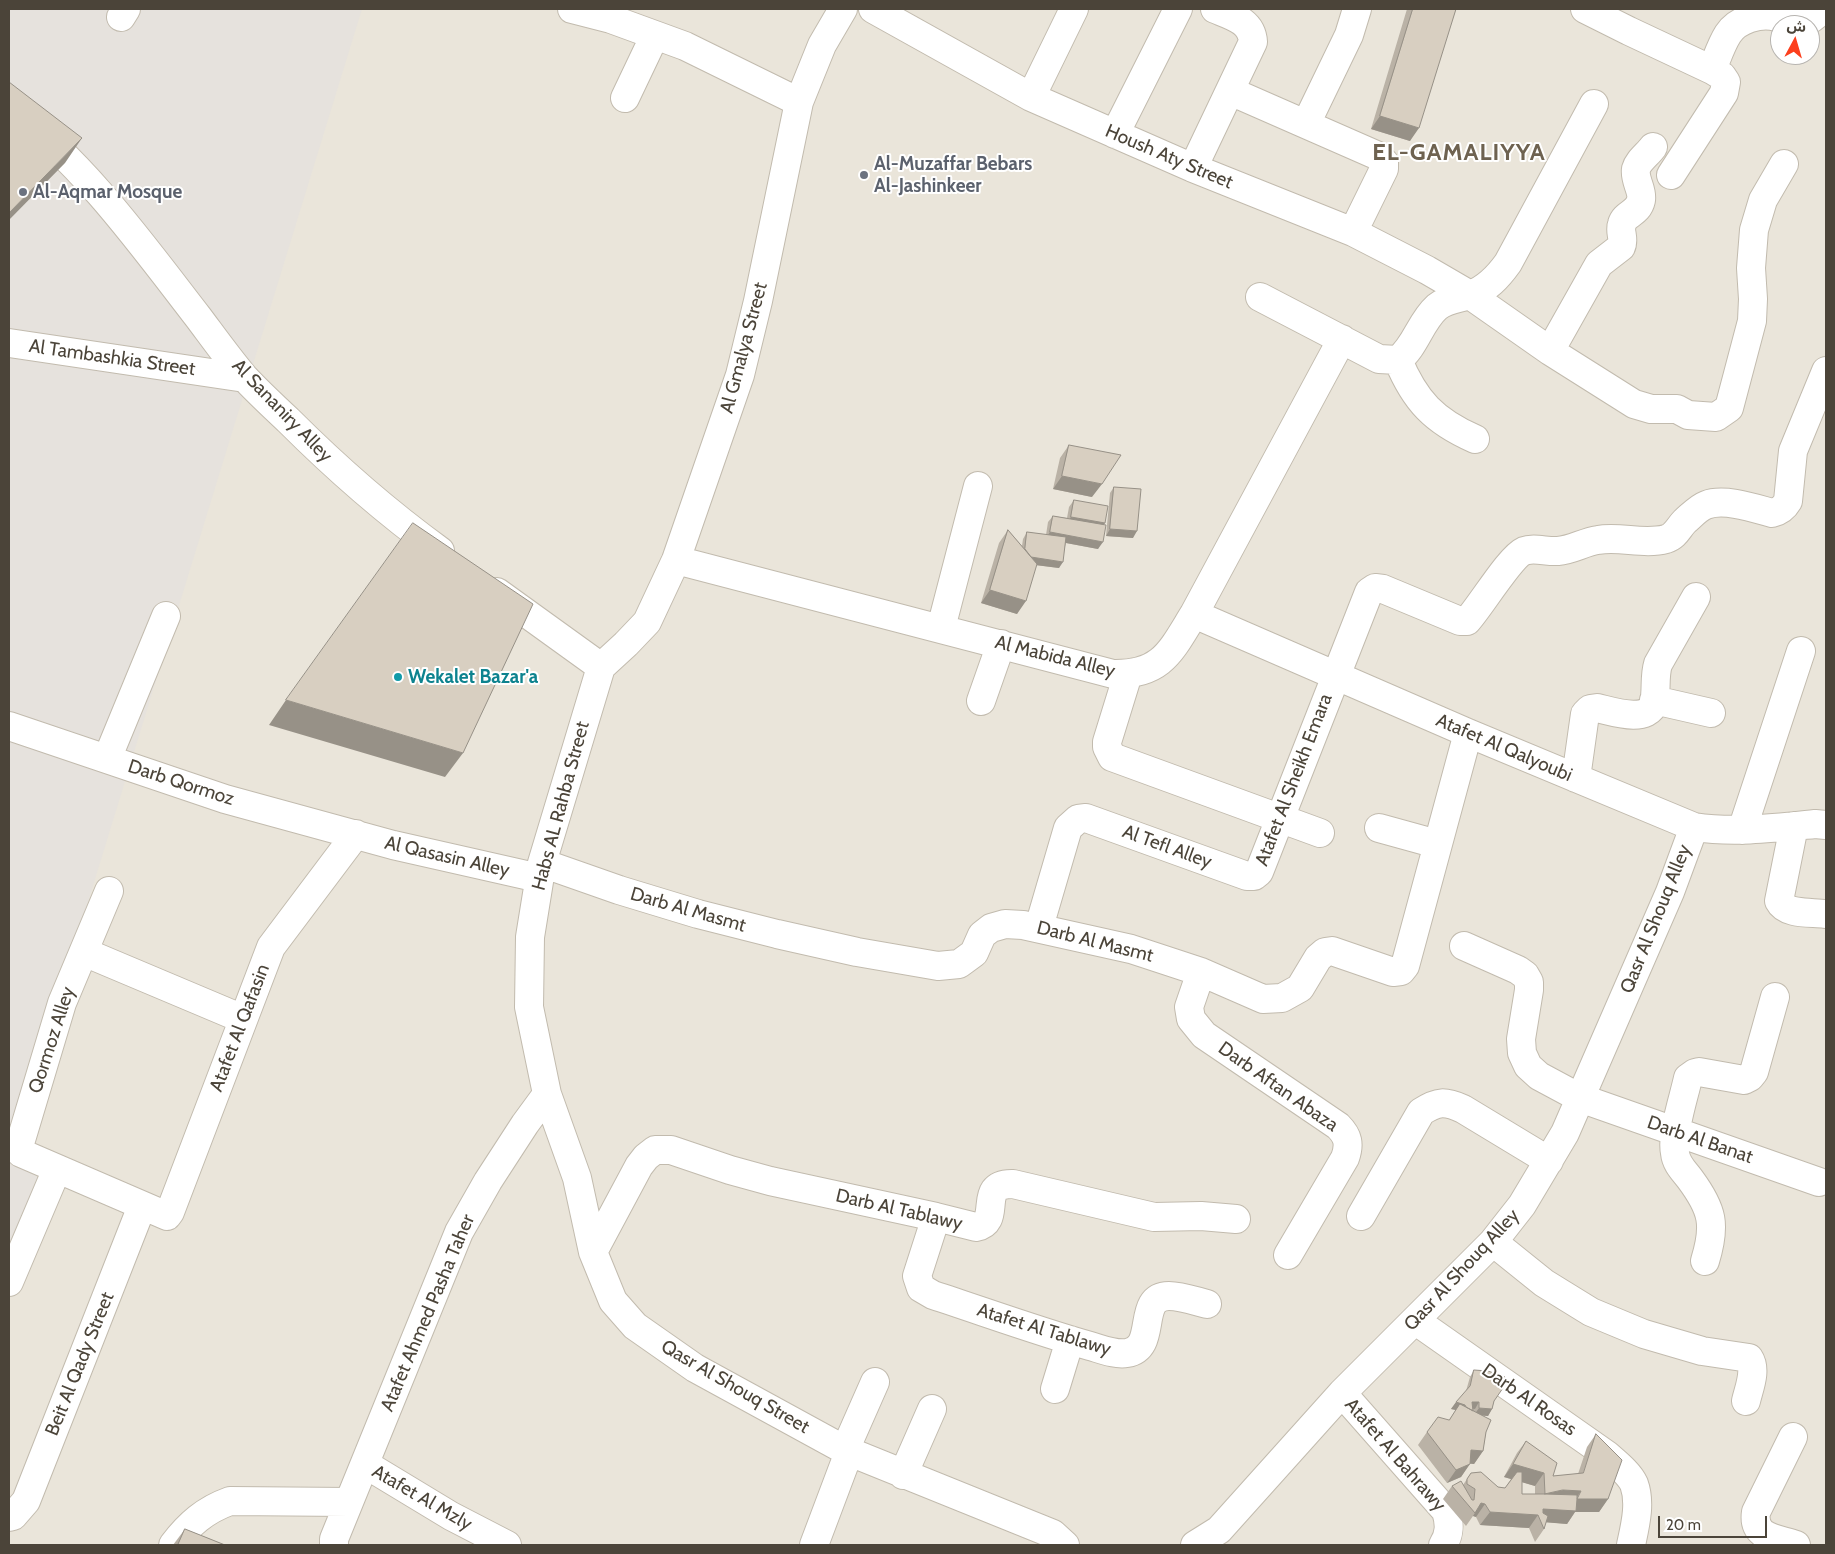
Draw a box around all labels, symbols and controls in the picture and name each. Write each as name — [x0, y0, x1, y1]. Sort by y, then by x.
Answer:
north arrow — [1770, 15, 1820, 65]
text: ش — [1786, 16, 1807, 36]
street label: Housh Aty Street — [1102, 120, 1236, 194]
district label: EL-GAMALIYYA — [1371, 139, 1547, 167]
place label: Al-Muzaffar Bebars Al-Jashinkeer — [874, 153, 1032, 197]
marker: Al-Muzaffar Bebars Al-Jashinkeer — [858, 169, 870, 181]
place label: Al-Aqmar Mosque — [33, 181, 182, 203]
marker: Al-Aqmar Mosque — [17, 186, 29, 198]
street label: Al Gmalya Street — [716, 280, 772, 416]
street label: Al Tambashkia Street — [27, 335, 197, 381]
street label: Al Sananiry Alley — [227, 355, 337, 467]
street label: Al Mabida Alley — [993, 631, 1117, 683]
place label: Wekalet Bazar'a — [408, 666, 538, 688]
marker: Wekalet Bazar'a — [392, 671, 404, 683]
street label: Atafet Al Sheikh Emara — [1251, 691, 1337, 869]
street label: Atafet Al Qalyoubi — [1432, 709, 1576, 787]
street label: Habs AL Rahba Street — [527, 719, 595, 893]
street label: Darb Qormoz — [125, 755, 237, 811]
street label: Al Tefl Alley — [1119, 820, 1215, 874]
street label: Al Qasasin Alley — [382, 832, 512, 882]
street label: Qasr Al Shouq Alley — [1616, 841, 1696, 997]
street label: Darb Al Masmt — [628, 883, 748, 937]
street label: Darb Al Masmt — [1034, 917, 1156, 967]
street label: Atafet Al Qafasin — [205, 961, 275, 1095]
street label: Qormoz Alley — [24, 984, 80, 1096]
street label: Darb Aftan Abaza — [1214, 1037, 1342, 1137]
street label: Darb Al Banat — [1644, 1111, 1756, 1169]
street label: Darb Al Tablawy — [833, 1184, 965, 1236]
street label: Qasr Al Shouq Alley — [1400, 1204, 1524, 1336]
street label: Atafet Ahmed Pasha Taher — [376, 1211, 480, 1415]
street label: Beit Al Qady Street — [41, 1289, 119, 1439]
street label: Atafet Al Tablawy — [974, 1299, 1114, 1361]
street label: Qasr Al Shouq Street — [657, 1335, 813, 1439]
street label: Darb Al Rosas — [1477, 1359, 1581, 1441]
street label: Atafet Al Bahrawy — [1340, 1394, 1450, 1516]
street label: Atafet Al Mzly — [368, 1460, 476, 1536]
scale bar — [1660, 1506, 1769, 1538]
text: 20 m — [1666, 1516, 1701, 1534]

